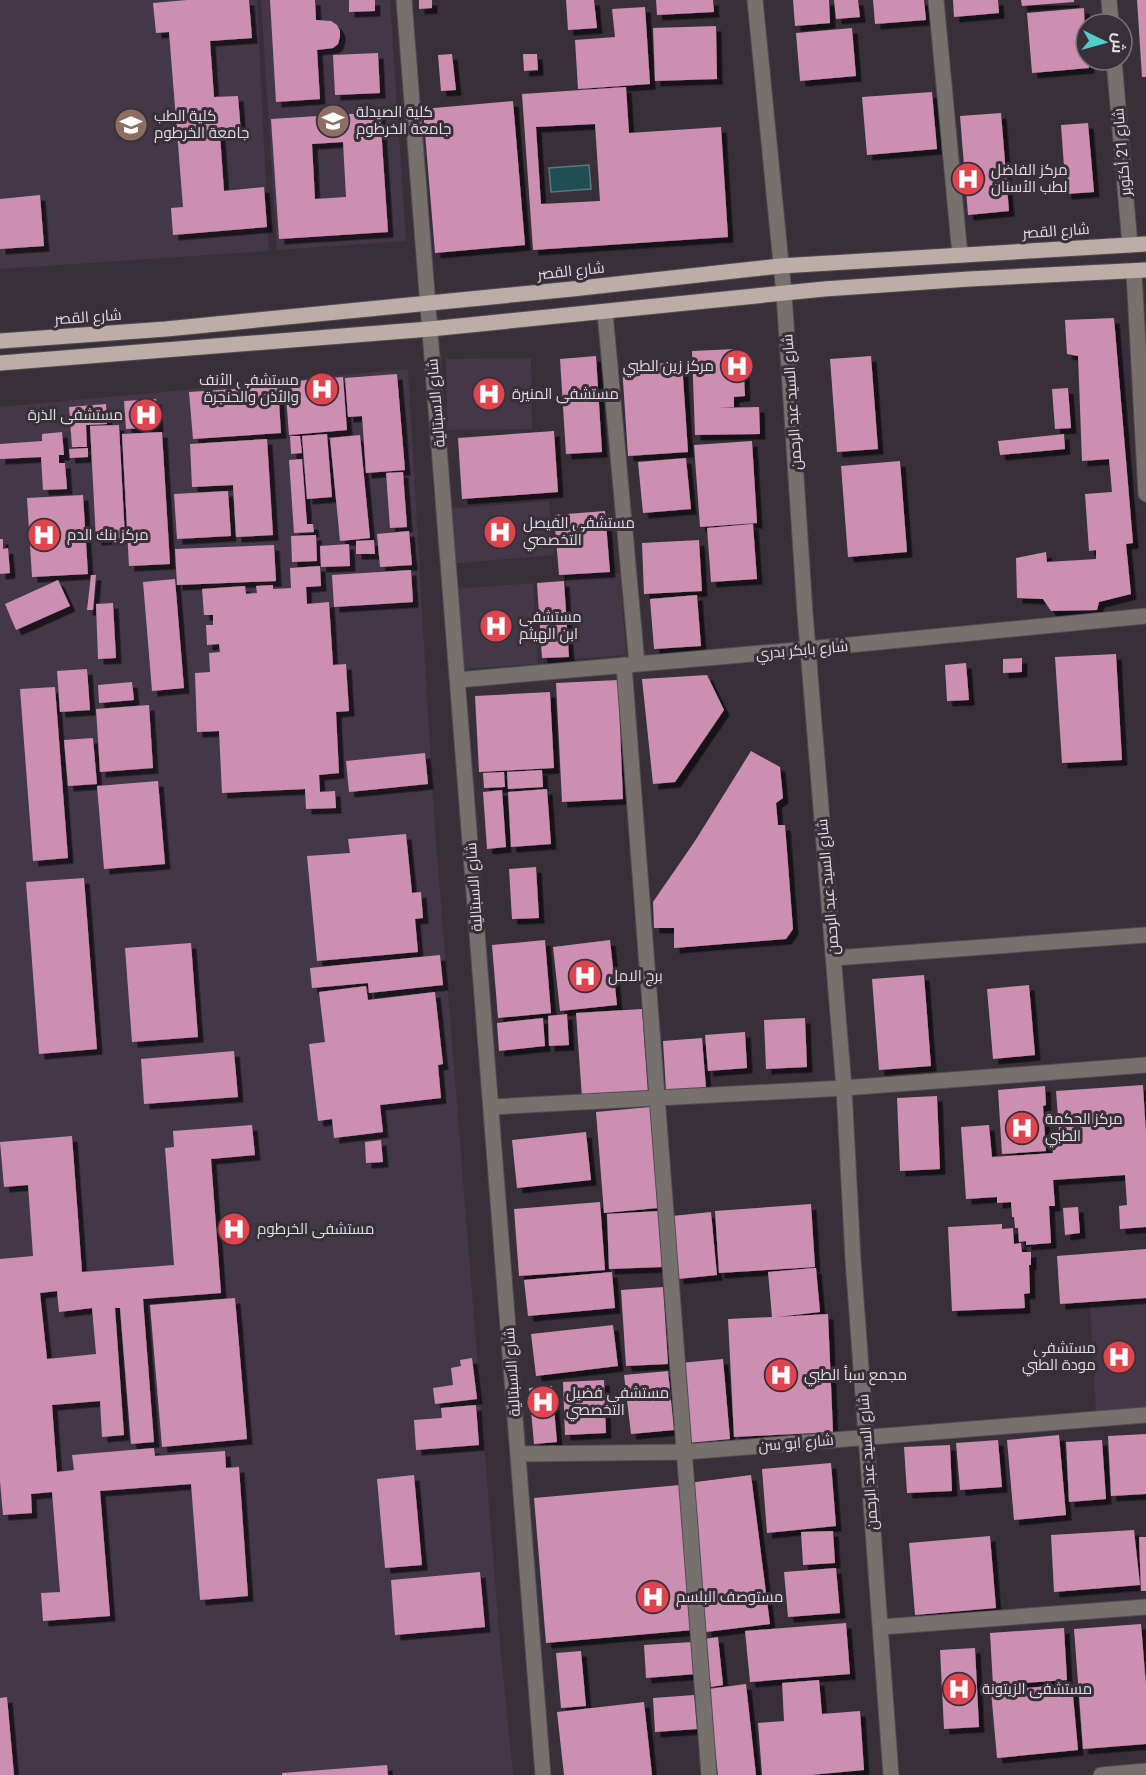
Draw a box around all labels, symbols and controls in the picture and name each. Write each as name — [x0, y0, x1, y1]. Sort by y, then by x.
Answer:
north arrow — [1074, 12, 1134, 72]
text: ش — [1108, 32, 1129, 54]
school or university icon: كلية الصيدلة جامعة الخرطوم — [315, 103, 351, 139]
place label: كلية الصيدلة جامعة الخرطوم — [356, 103, 451, 139]
school or university icon: كلية الطب جامعة الخرطوم — [113, 107, 149, 143]
place label: كلية الطب جامعة الخرطوم — [154, 107, 249, 143]
street label: شارع 21 أكتوبر — [1108, 107, 1137, 198]
hospital icon: مركز الفاضل لطب الأسنان — [950, 161, 986, 197]
place label: مركز الفاضل لطب الأسنان — [991, 161, 1068, 197]
street label: شارع القصر — [1021, 220, 1090, 244]
street label: شارع القصر — [536, 259, 606, 286]
street label: شارع القصر — [53, 306, 122, 330]
street label: شارع السيد عبد الرحمن — [778, 333, 808, 471]
hospital icon: مركز زين الطبي — [719, 348, 755, 384]
place label: مركز زين الطبي — [623, 357, 714, 378]
street label: شارع الاسبتالية — [423, 358, 451, 448]
place label: مستشفى الأنف والأذن والحنجرة — [199, 371, 299, 407]
hospital icon: مستشفى الأنف والأذن والحنجرة — [304, 371, 340, 407]
hospital icon: مستشفى المنيرة — [471, 376, 507, 412]
place label: مستشفى المنيرة — [512, 385, 619, 404]
hospital icon: مستشفى الذرة — [128, 397, 164, 433]
place label: مستشفى الذرة — [28, 406, 123, 425]
hospital icon: مستشفى الفيصل التخصصي — [482, 514, 518, 550]
place label: مستشفى الفيصل التخصصي — [523, 514, 635, 552]
hospital icon: مركز بنك الدم — [26, 517, 62, 553]
place label: مركز بنك الدم — [67, 526, 149, 545]
hospital icon: مستشفى ابن الهيثم — [478, 608, 514, 644]
place label: مستشفى ابن الهيثم — [519, 608, 582, 644]
street label: شارع بابكر بدري — [755, 637, 849, 666]
street label: شارع السيد عبد الرحمن — [813, 818, 845, 956]
street label: شارع الاسبتالية — [462, 842, 488, 932]
hospital icon: برج الامل — [567, 958, 603, 994]
place label: برج الامل — [608, 967, 663, 987]
hospital icon: مركز الحكمة الطبي — [1004, 1110, 1040, 1146]
place label: مركز الحكمة الطبي — [1045, 1110, 1123, 1148]
hospital icon: مستشفى الخرطوم — [216, 1211, 252, 1247]
place label: مستشفى الخرطوم — [257, 1220, 374, 1239]
street label: شارع الاسبتالية — [500, 1327, 526, 1417]
place label: مستشفى مودة الطبي — [1022, 1339, 1096, 1377]
hospital icon: مستشفى مودة الطبي — [1101, 1339, 1137, 1375]
hospital icon: مجمع سبأ الطبي — [763, 1357, 799, 1393]
place label: مجمع سبأ الطبي — [804, 1365, 907, 1387]
hospital icon: مستشفى فضيل التخصصي — [525, 1384, 561, 1420]
place label: مستشفى فضيل التخصصي — [566, 1384, 669, 1422]
street label: شارع السيد عبد الرحمن — [854, 1393, 884, 1531]
street label: شارع ابو سن — [757, 1431, 835, 1457]
hospital icon: مستوصف البلسم — [635, 1579, 671, 1615]
place label: مستوصف البلسم — [676, 1588, 783, 1607]
hospital icon: مستشفى الزيتونة — [941, 1671, 977, 1707]
place label: مستشفى الزيتونة — [982, 1680, 1092, 1699]

